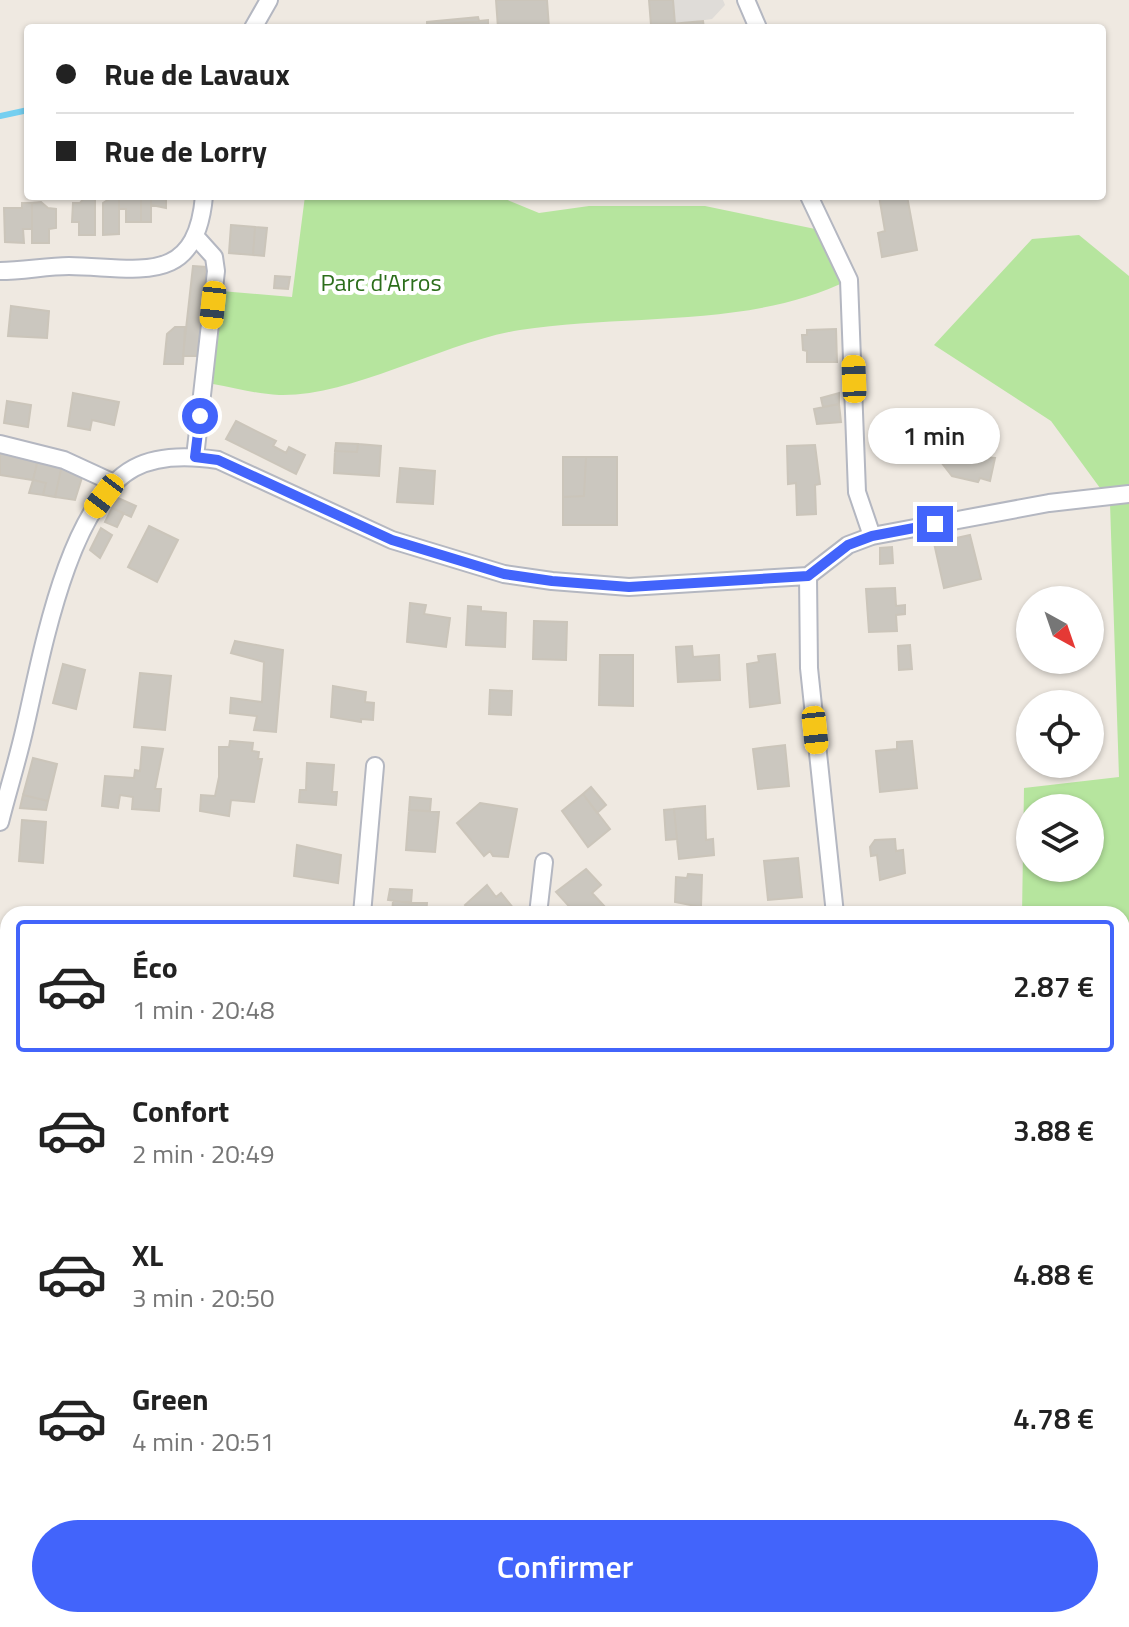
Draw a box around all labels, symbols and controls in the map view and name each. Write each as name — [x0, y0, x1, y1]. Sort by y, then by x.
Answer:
text: Rue de Lavaux — [104, 51, 290, 97]
text: Rue de Lorry — [104, 128, 267, 174]
park label: Parc d'Arros — [320, 264, 442, 300]
car — [199, 280, 227, 330]
car — [841, 355, 867, 403]
route start — [182, 398, 218, 434]
callout: 1 min — [869, 408, 1001, 464]
text: 1 min — [903, 416, 965, 455]
car — [80, 470, 128, 522]
route end — [917, 506, 953, 542]
north arrow — [1016, 586, 1104, 674]
map controls — [1016, 586, 1104, 882]
button: locate — [1016, 690, 1104, 778]
car — [801, 705, 829, 755]
button: layers — [1016, 794, 1104, 882]
text: Éco — [132, 944, 178, 990]
icon: car — [36, 950, 108, 1022]
text: 2.87 € — [1013, 963, 1094, 1009]
text: 1 min · 20:48 — [132, 990, 275, 1029]
text: Confort — [132, 1088, 229, 1134]
icon: car — [36, 1094, 108, 1166]
text: 3.88 € — [1013, 1107, 1094, 1153]
text: 2 min · 20:49 — [132, 1134, 275, 1173]
text: XL — [132, 1232, 163, 1278]
icon: car — [36, 1238, 108, 1310]
text: 4.88 € — [1013, 1251, 1094, 1297]
text: 3 min · 20:50 — [132, 1278, 275, 1317]
text: Green — [132, 1376, 209, 1422]
icon: car — [36, 1382, 108, 1454]
text: 4.78 € — [1013, 1395, 1094, 1441]
text: 4 min · 20:51 — [132, 1422, 275, 1461]
button: Confirmer — [32, 1520, 1098, 1612]

